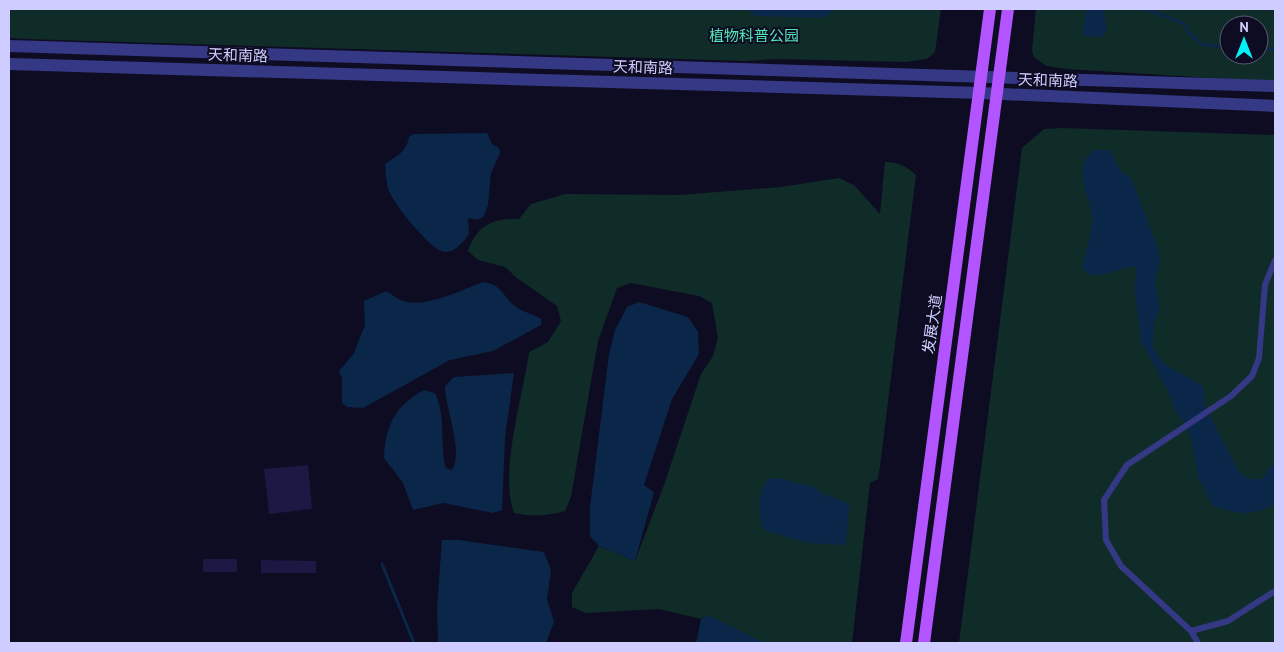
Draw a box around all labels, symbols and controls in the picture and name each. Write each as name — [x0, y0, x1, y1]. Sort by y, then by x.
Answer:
north arrow — [1219, 15, 1269, 65]
text: N — [1239, 18, 1249, 36]
park label: 植物科普公园 — [709, 26, 799, 45]
street label: 天和南路 — [208, 44, 268, 66]
street label: 天和南路 — [613, 56, 673, 78]
street label: 天和南路 — [1018, 69, 1078, 91]
street label: 发展大道 — [918, 293, 946, 355]

